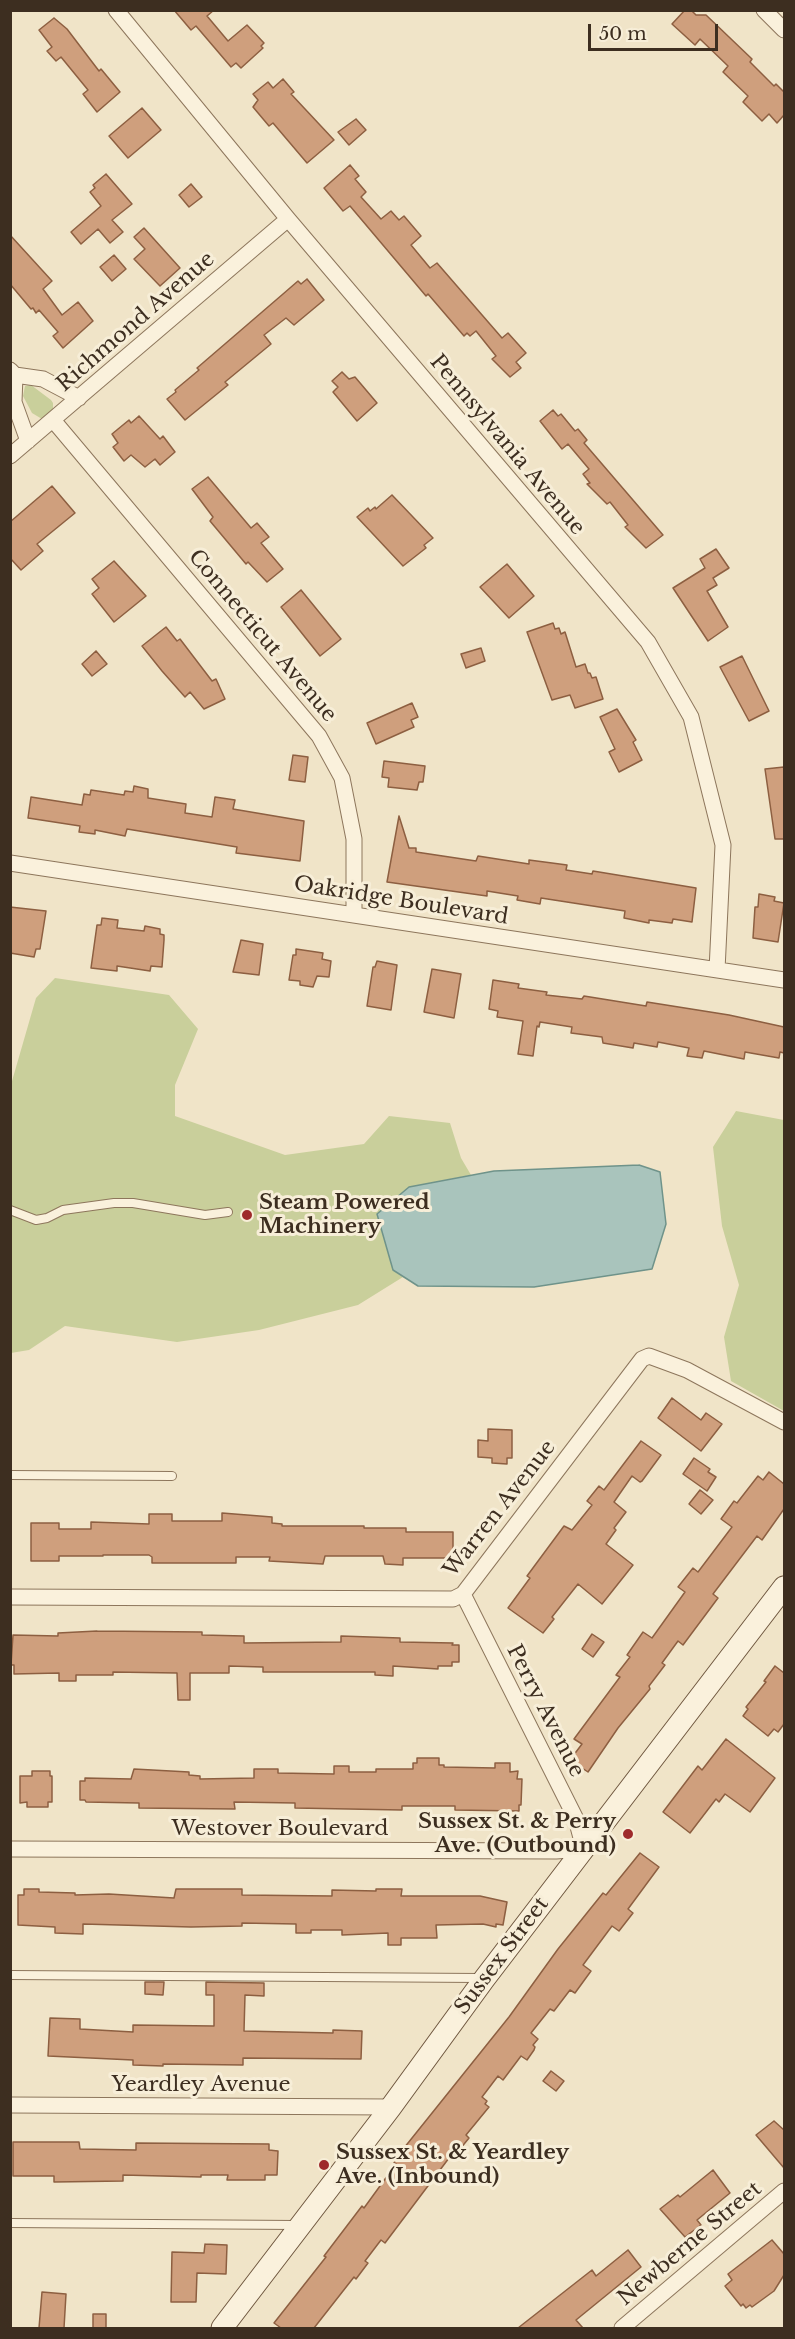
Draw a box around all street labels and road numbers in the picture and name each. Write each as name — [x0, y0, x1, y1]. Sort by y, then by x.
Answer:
street label: Richmond Avenue — [52, 247, 220, 397]
street label: Pennsylvania Avenue — [424, 350, 590, 540]
street label: Connecticut Avenue — [183, 545, 341, 727]
street label: Oakridge Boulevard — [292, 872, 510, 930]
street label: Warren Avenue — [439, 1436, 561, 1582]
street label: Perry Avenue — [501, 1641, 589, 1781]
street label: Westover Boulevard — [171, 1816, 389, 1842]
street label: Sussex Street — [450, 1892, 554, 2020]
street label: Yeardley Avenue — [112, 2072, 290, 2098]
street label: Newberne Street — [613, 2177, 767, 2311]

